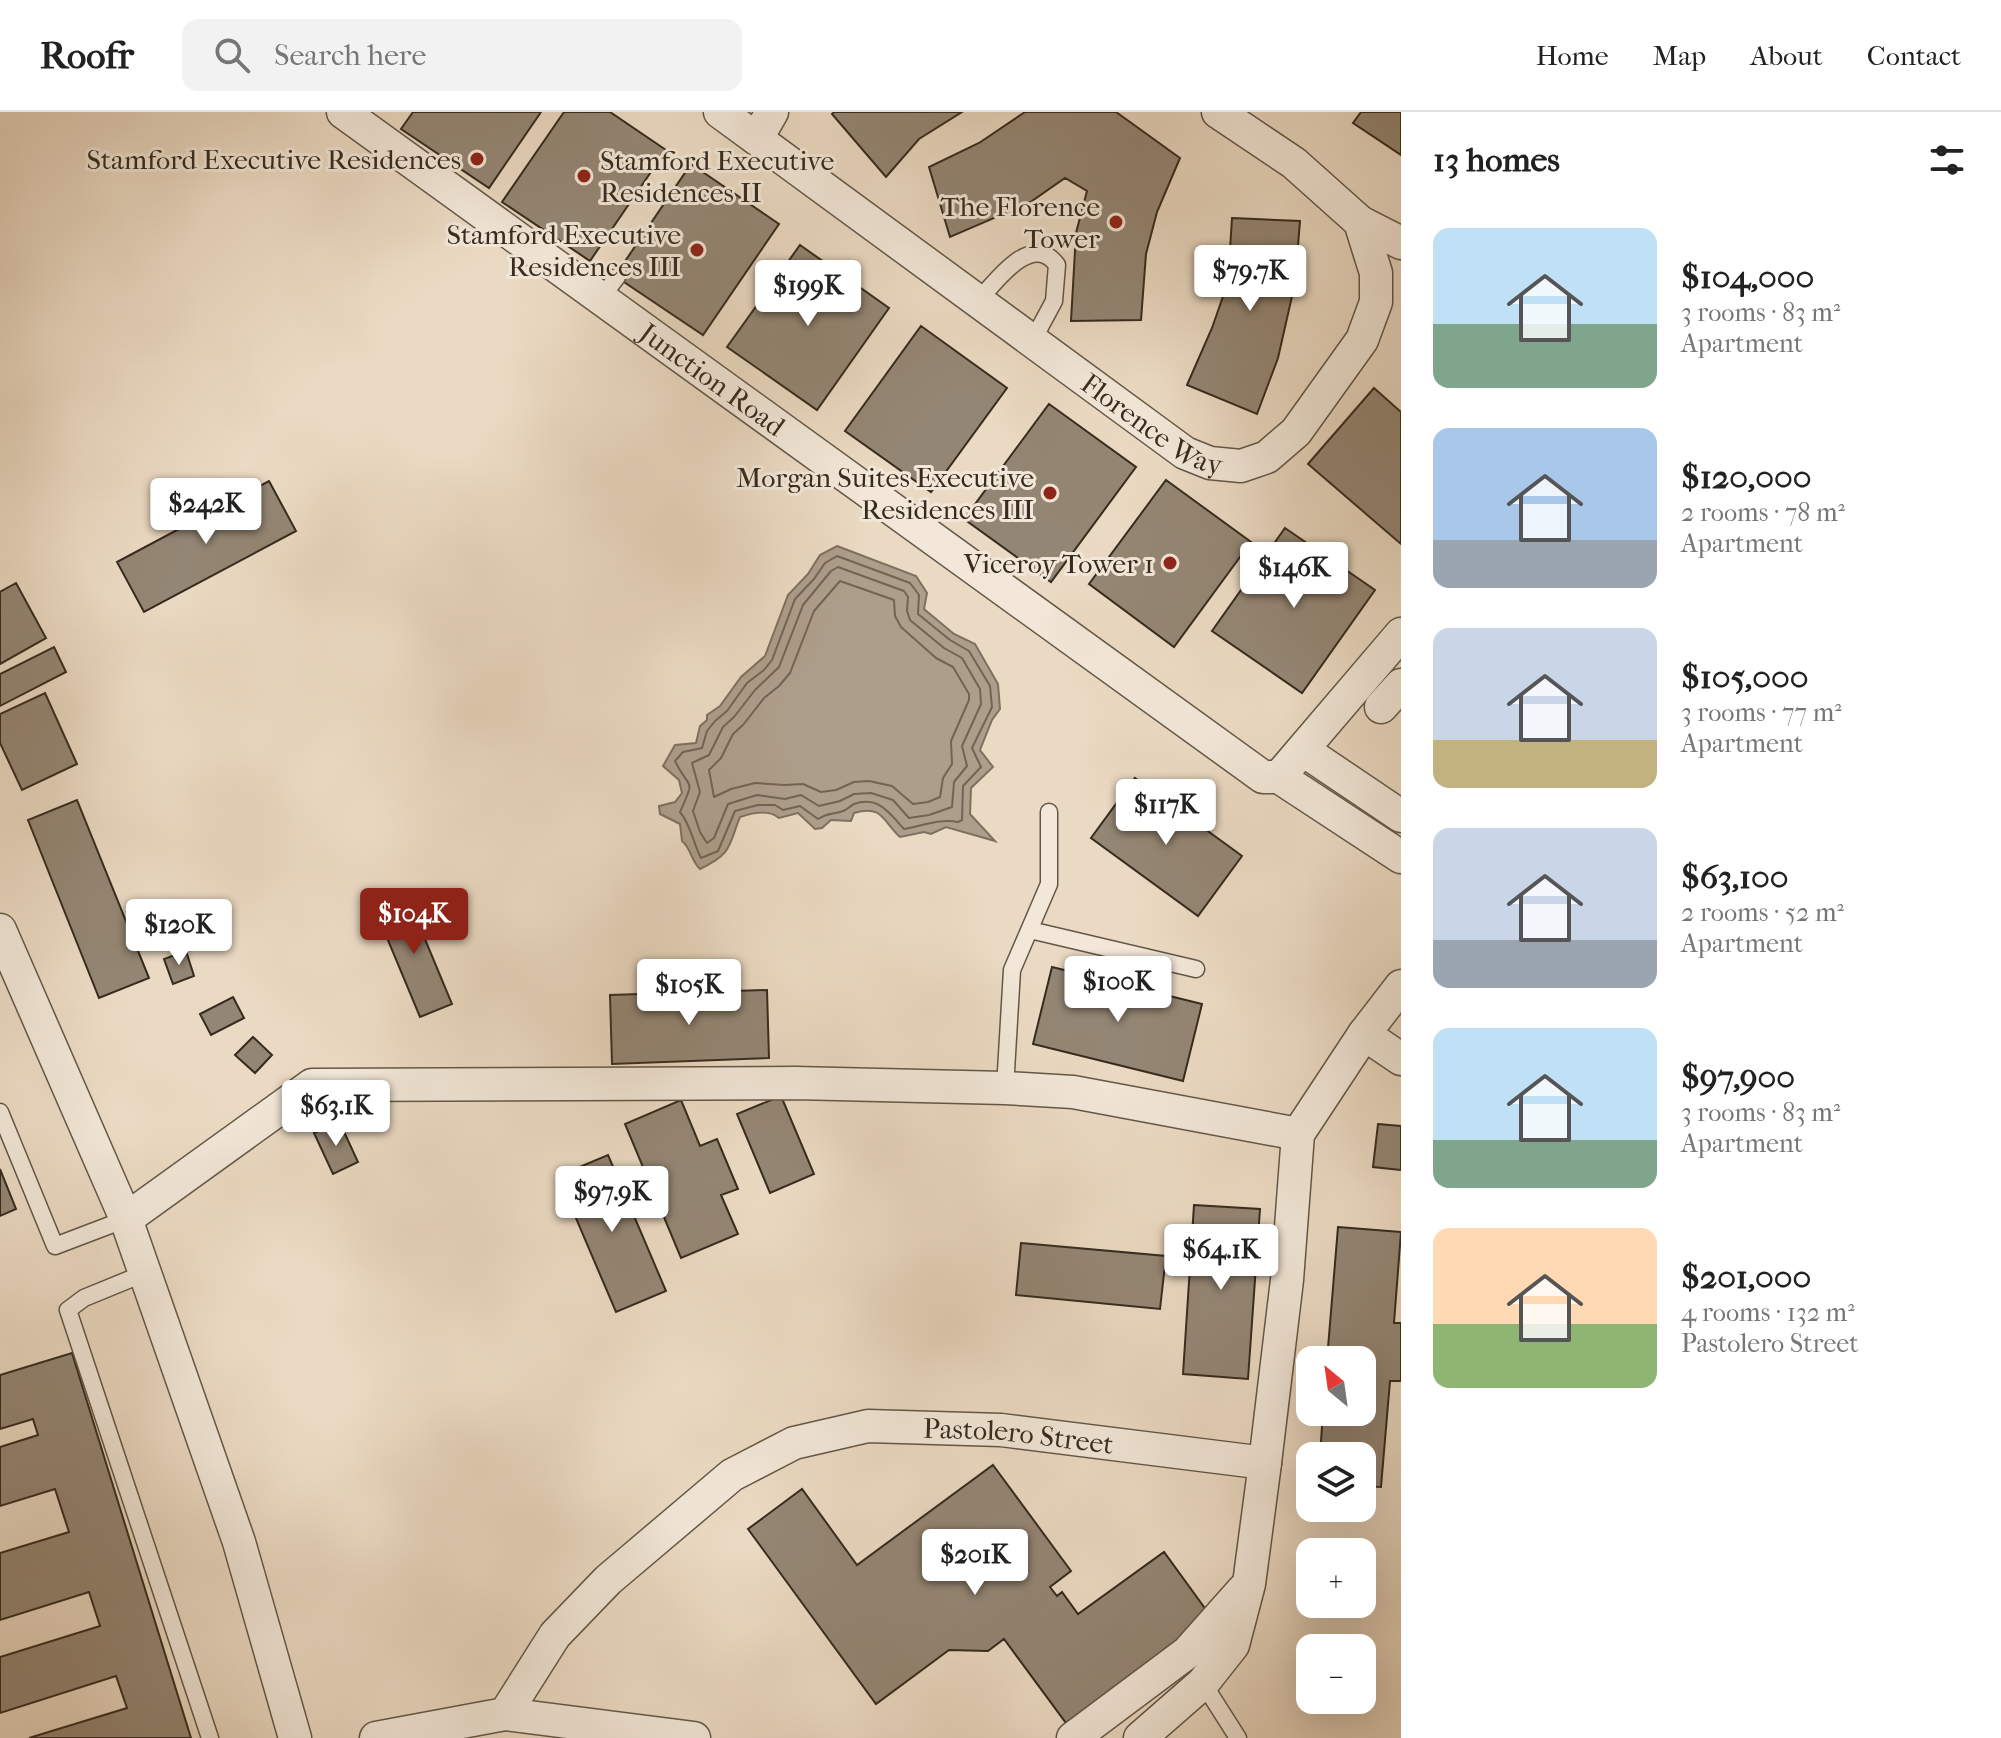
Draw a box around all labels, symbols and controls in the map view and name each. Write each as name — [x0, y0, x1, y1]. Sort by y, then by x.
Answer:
search box — [182, 19, 742, 91]
text: Roofr — [40, 33, 134, 78]
icon: search — [210, 33, 254, 77]
text: Search here — [274, 38, 426, 73]
text: Home — [1536, 39, 1609, 72]
text: Map — [1653, 39, 1706, 72]
text: About — [1750, 39, 1823, 72]
text: Contact — [1867, 39, 1961, 72]
icon: filters — [1925, 138, 1969, 182]
text: 13 homes — [1433, 140, 1560, 180]
place label: Stamford Executive Residences — [87, 143, 461, 176]
place label: Stamford Executive Residences II — [600, 144, 835, 209]
marker: Stamford Executive Residences — [468, 150, 486, 168]
marker: Stamford Executive Residences II — [575, 167, 593, 185]
place label: The Florence Tower — [940, 190, 1100, 255]
marker: The Florence Tower — [1107, 213, 1125, 231]
place label: Stamford Executive Residences III — [447, 218, 681, 283]
marker: Stamford Executive Residences III — [688, 241, 706, 259]
pin: $79.7K — [1185, 245, 1315, 313]
text: $79.7K — [1212, 255, 1288, 286]
text: $104,000 — [1681, 257, 1814, 297]
pin: $199K — [752, 260, 864, 328]
icon: home — [1497, 260, 1593, 356]
text: $199K — [773, 270, 843, 301]
text: 3 rooms · 83 m² — [1681, 297, 1840, 328]
street label: Junction Road — [632, 315, 792, 443]
text: Apartment — [1681, 328, 1803, 359]
street label: Florence Way — [1075, 366, 1225, 481]
text: $120,000 — [1681, 457, 1811, 497]
icon: home — [1497, 460, 1593, 556]
place label: Morgan Suites Executive Residences III — [736, 461, 1034, 526]
pin: $242K — [150, 478, 262, 546]
marker: Morgan Suites Executive Residences III — [1041, 484, 1059, 502]
text: $242K — [168, 488, 244, 519]
text: 2 rooms · 78 m² — [1681, 497, 1845, 528]
text: Apartment — [1681, 528, 1803, 559]
pin: $146K — [1238, 542, 1350, 610]
place label: Viceroy Tower 1 — [963, 547, 1154, 580]
text: $146K — [1258, 552, 1330, 583]
marker: Viceroy Tower 1 — [1161, 554, 1179, 572]
text: $105,000 — [1681, 657, 1808, 697]
icon: home — [1497, 660, 1593, 756]
text: 3 rooms · 77 m² — [1681, 697, 1842, 728]
text: Apartment — [1681, 728, 1803, 759]
pin: $117K — [1110, 779, 1222, 847]
text: $117K — [1134, 789, 1198, 820]
text: $63,100 — [1681, 857, 1789, 897]
icon: home — [1497, 860, 1593, 956]
pin: $104K — [358, 888, 470, 956]
text: 2 rooms · 52 m² — [1681, 897, 1844, 928]
text: $104K — [378, 898, 450, 929]
pin: $120K — [123, 899, 235, 967]
text: $120K — [144, 909, 214, 940]
text: Apartment — [1681, 928, 1803, 959]
pin: $100K — [1062, 956, 1174, 1024]
pin: $105K — [633, 959, 745, 1027]
text: $100K — [1082, 966, 1154, 997]
text: $105K — [655, 969, 723, 1000]
text: $97,900 — [1681, 1057, 1795, 1097]
icon: home — [1497, 1060, 1593, 1156]
pin: $63.1K — [271, 1080, 401, 1148]
text: $63.1K — [300, 1090, 372, 1121]
text: 3 rooms · 83 m² — [1681, 1097, 1840, 1128]
text: Apartment — [1681, 1128, 1803, 1159]
pin: $97.9K — [547, 1166, 677, 1234]
text: $97.9K — [573, 1176, 651, 1207]
pin: $64.1K — [1156, 1224, 1286, 1292]
text: $64.1K — [1182, 1234, 1260, 1265]
text: $201,000 — [1681, 1257, 1811, 1297]
icon: home — [1497, 1260, 1593, 1356]
text: 4 rooms · 132 m² — [1681, 1297, 1855, 1328]
text: Pastolero Street — [1681, 1328, 1858, 1359]
north arrow — [1296, 1346, 1376, 1426]
map controls — [1296, 1346, 1376, 1714]
street label: Pastolero Street — [923, 1412, 1115, 1461]
button: layers — [1296, 1442, 1376, 1522]
pin: $201K — [919, 1529, 1031, 1597]
button: + — [1296, 1538, 1376, 1618]
text: $201K — [940, 1539, 1010, 1570]
button: − — [1296, 1634, 1376, 1714]

